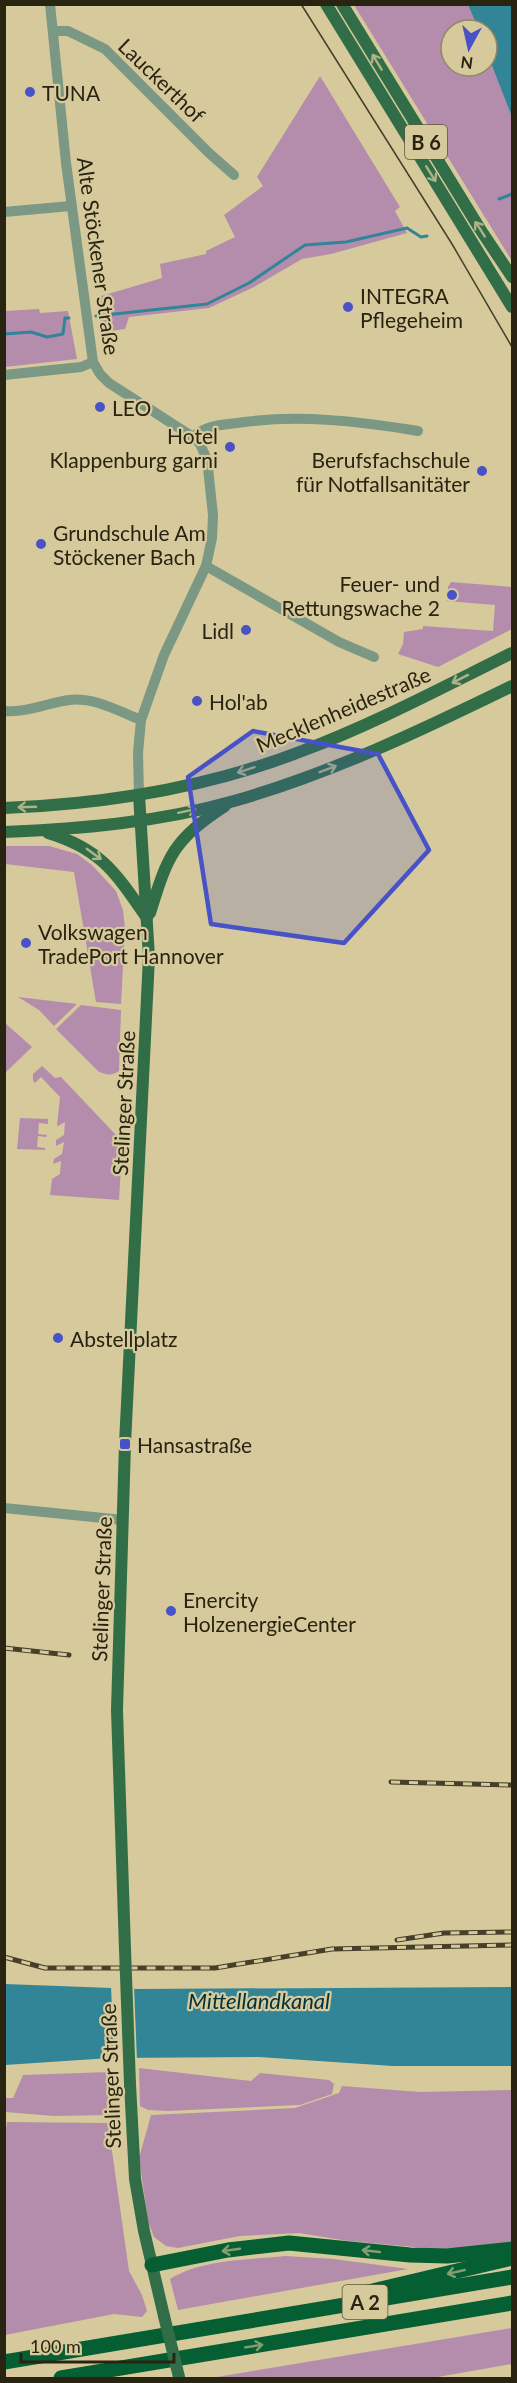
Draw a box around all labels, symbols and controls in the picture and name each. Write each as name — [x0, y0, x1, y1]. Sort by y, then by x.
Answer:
north arrow — [439, 18, 499, 78]
street label: Lauckerthof — [114, 33, 211, 128]
text: N — [459, 53, 474, 74]
one-way arrow — [371, 54, 384, 71]
place label: TUNA — [42, 80, 101, 105]
marker: TUNA — [23, 85, 37, 99]
road number: B 6 — [405, 125, 447, 159]
street label: Alte Stöckener Straße — [73, 155, 125, 357]
one-way arrow — [424, 166, 437, 183]
one-way arrow — [473, 220, 486, 237]
place label: INTEGRA Pflegeheim — [360, 283, 463, 332]
marker: INTEGRA Pflegeheim — [341, 300, 355, 314]
place label: LEO — [112, 395, 151, 420]
marker: LEO — [93, 400, 107, 414]
place label: Hotel Klappenburg garni — [49, 423, 218, 472]
marker: Hotel Klappenburg garni — [223, 440, 237, 454]
place label: Berufsfachschule für Notfallsanitäter — [296, 447, 470, 496]
marker: Berufsfachschule für Notfallsanitäter — [475, 464, 489, 478]
place label: Grundschule Am Stöckener Bach — [53, 520, 206, 569]
marker: Grundschule Am Stöckener Bach — [34, 537, 48, 551]
place label: Feuer- und Rettungswache 2 — [282, 571, 440, 620]
marker: Feuer- und Rettungswache 2 — [445, 588, 459, 602]
place label: Lidl — [201, 618, 234, 643]
marker: Lidl — [239, 623, 253, 637]
street label: Mecklenheidestraße — [252, 661, 434, 757]
one-way arrow — [452, 674, 470, 686]
place label: Hol'ab — [209, 689, 268, 714]
marker: Hol'ab — [190, 694, 204, 708]
one-way arrow — [319, 763, 337, 774]
one-way arrow — [237, 765, 256, 776]
one-way arrow — [17, 801, 37, 813]
one-way arrow — [177, 805, 196, 816]
one-way arrow — [85, 848, 101, 860]
place label: Volkswagen TradePort Hannover — [38, 919, 224, 968]
marker: Volkswagen TradePort Hannover — [19, 936, 33, 950]
street label: Stelinger Straße — [107, 1030, 139, 1176]
place label: Abstellplatz — [70, 1326, 178, 1351]
marker: Abstellplatz — [51, 1331, 65, 1345]
place label: Hansastraße — [137, 1432, 252, 1457]
marker: Hansastraße — [118, 1437, 132, 1451]
street label: Stelinger Straße — [86, 1516, 116, 1662]
place label: Enercity HolzenergieCenter — [183, 1587, 356, 1636]
marker: Enercity HolzenergieCenter — [164, 1604, 178, 1618]
water label: Mittellandkanal — [188, 1987, 330, 2014]
street label: Stelinger Straße — [95, 2003, 125, 2149]
one-way arrow — [221, 2245, 241, 2256]
one-way arrow — [361, 2245, 381, 2256]
one-way arrow — [446, 2266, 465, 2278]
road number: A 2 — [342, 2285, 388, 2319]
scale bar — [21, 2326, 174, 2364]
text: 100 m — [30, 2335, 81, 2357]
one-way arrow — [244, 2341, 263, 2352]

